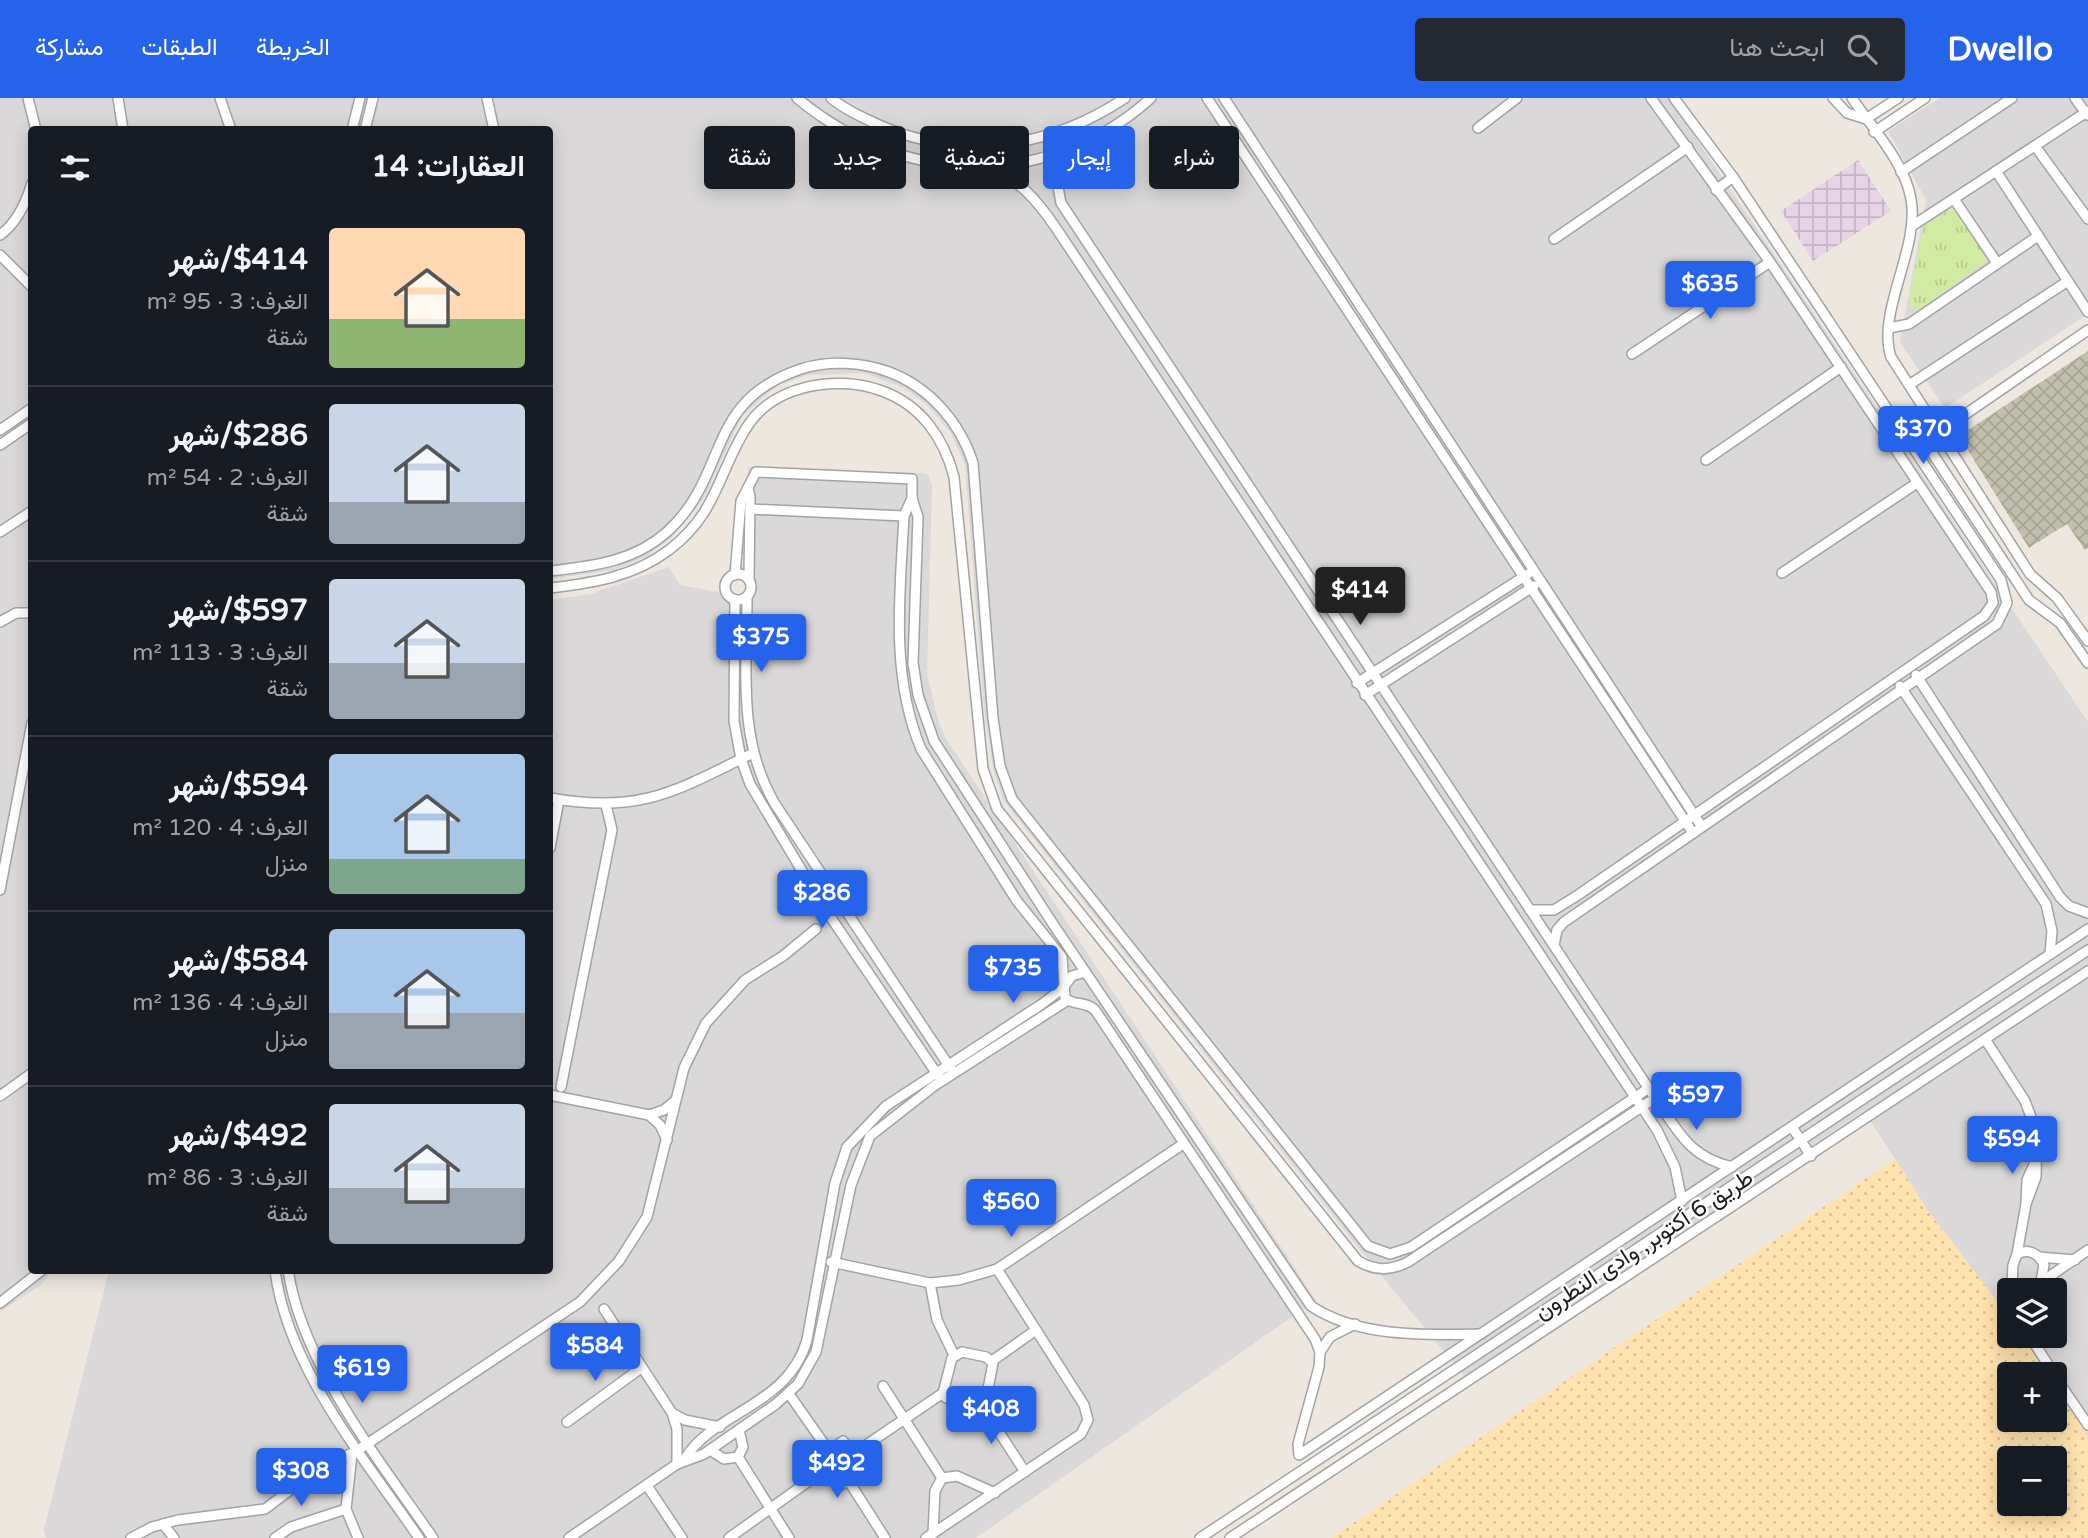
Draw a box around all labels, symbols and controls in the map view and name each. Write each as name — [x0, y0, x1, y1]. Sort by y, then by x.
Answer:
search box — [1415, 18, 1905, 81]
icon: search — [1843, 30, 1881, 68]
text: Dwello — [1947, 30, 2053, 69]
text: ابحث هنا — [1729, 32, 1825, 63]
text: مشاركة — [35, 33, 103, 62]
text: الطبقات — [141, 33, 218, 62]
text: الخريطة — [256, 33, 330, 62]
chip: شقة — [704, 126, 795, 189]
chip: جديد — [809, 126, 906, 189]
chip: تصفية — [920, 126, 1029, 189]
chip: إيجار — [1043, 126, 1135, 189]
chip: شراء — [1149, 126, 1239, 189]
text: العقارات: 14 — [371, 148, 525, 185]
icon: filters — [56, 149, 94, 187]
text: $414/شهر — [169, 241, 308, 278]
icon: home — [385, 256, 469, 340]
pin: $635 — [1669, 262, 1751, 321]
text: $635 — [1681, 270, 1739, 298]
text: الغرف: 3 · 95 m² — [147, 288, 308, 316]
text: شقة — [266, 324, 308, 352]
pin: $370 — [1882, 406, 1964, 466]
text: $370 — [1894, 415, 1952, 443]
text: $286/شهر — [169, 417, 308, 454]
icon: home — [385, 432, 469, 516]
text: الغرف: 2 · 54 m² — [147, 464, 308, 492]
text: شقة — [266, 500, 308, 528]
pin: $414 — [1319, 568, 1401, 627]
text: $414 — [1331, 576, 1389, 604]
text: $597/شهر — [169, 592, 308, 629]
icon: home — [385, 607, 469, 691]
pin: $375 — [720, 614, 802, 674]
text: $375 — [732, 623, 790, 651]
text: الغرف: 3 · 113 m² — [132, 639, 308, 667]
text: شقة — [266, 675, 308, 703]
text: $594/شهر — [169, 767, 308, 804]
icon: home — [385, 782, 469, 866]
text: الغرف: 4 · 120 m² — [132, 814, 308, 842]
text: منزل — [265, 850, 308, 878]
pin: $286 — [781, 870, 863, 930]
text: $286 — [793, 879, 851, 907]
text: $584/شهر — [169, 942, 308, 979]
pin: $735 — [972, 946, 1054, 1005]
text: $735 — [984, 954, 1042, 982]
icon: home — [385, 957, 469, 1041]
text: الغرف: 4 · 136 m² — [132, 989, 308, 1017]
text: منزل — [265, 1025, 308, 1053]
pin: $597 — [1655, 1072, 1737, 1132]
text: $597 — [1667, 1081, 1725, 1109]
pin: $594 — [1971, 1116, 2053, 1176]
text: $492/شهر — [169, 1117, 308, 1154]
text: $594 — [1983, 1125, 2041, 1153]
icon: home — [385, 1132, 469, 1216]
text: الغرف: 3 · 86 m² — [147, 1164, 308, 1192]
street label: طريق 6 أكتوبر, وادى النطرون — [1529, 1164, 1759, 1326]
pin: $560 — [970, 1180, 1052, 1239]
text: $560 — [982, 1188, 1040, 1216]
text: شقة — [266, 1200, 308, 1228]
map controls — [1997, 1278, 2067, 1516]
button: layers — [1997, 1278, 2067, 1348]
pin: $584 — [554, 1324, 636, 1383]
text: $584 — [566, 1332, 624, 1360]
pin: $619 — [321, 1346, 403, 1405]
text: $619 — [333, 1354, 391, 1382]
button: + — [1997, 1362, 2067, 1432]
pin: $408 — [950, 1386, 1032, 1446]
text: $408 — [962, 1395, 1020, 1423]
pin: $492 — [796, 1440, 878, 1500]
button: − — [1997, 1446, 2067, 1516]
pin: $308 — [260, 1448, 342, 1508]
text: $492 — [808, 1449, 866, 1477]
text: $308 — [272, 1457, 330, 1485]

